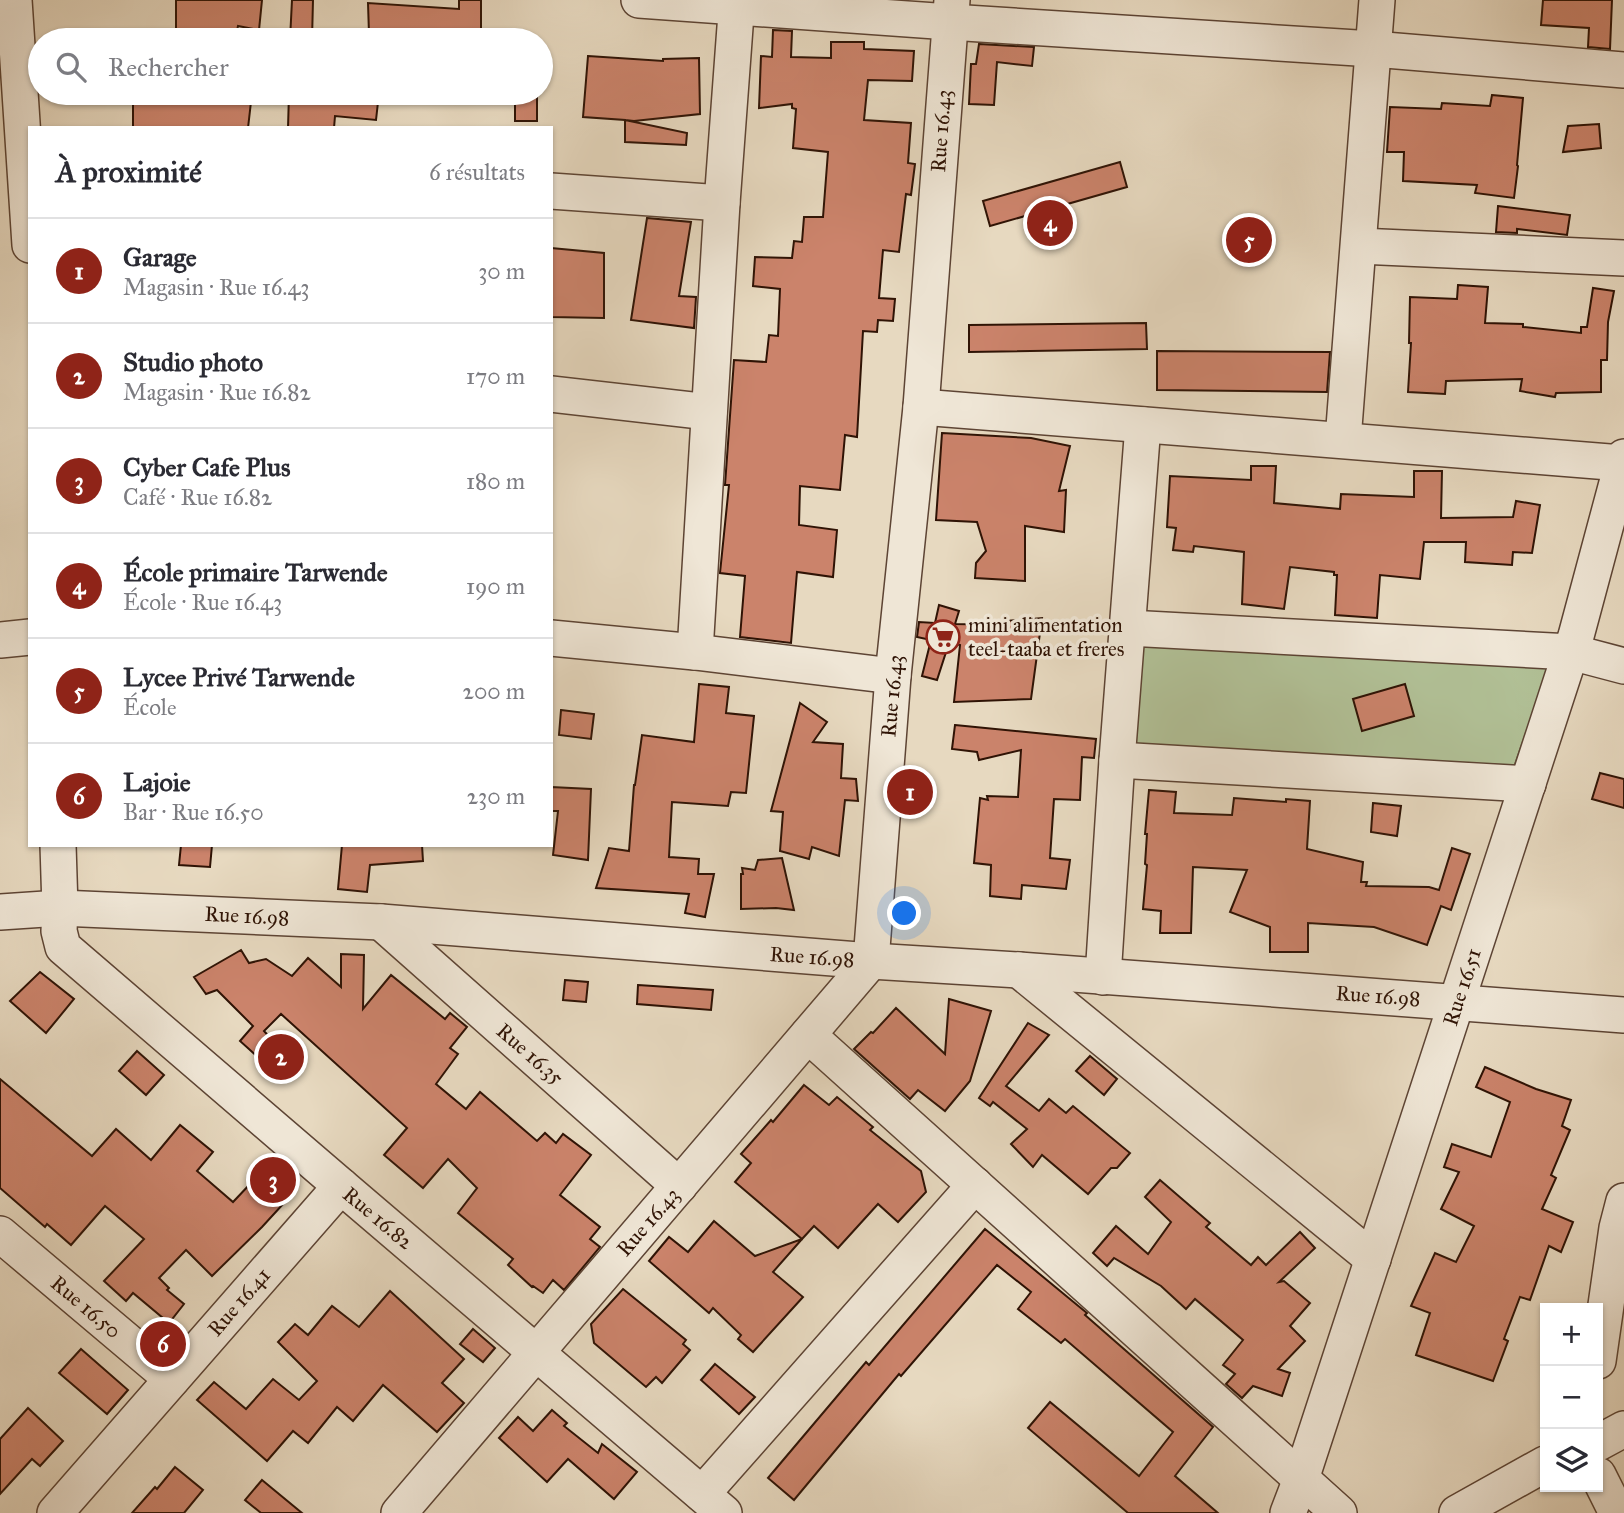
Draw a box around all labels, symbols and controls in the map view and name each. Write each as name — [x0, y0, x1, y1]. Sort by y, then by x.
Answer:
search box — [28, 28, 553, 105]
icon: search — [52, 48, 90, 86]
text: Rechercher — [108, 51, 229, 83]
street label: Rue 16.43 — [925, 89, 957, 173]
text: À proximité — [56, 154, 202, 190]
text: 6 résultats — [429, 158, 525, 186]
pin: 4 — [1027, 197, 1073, 249]
pin: 5 — [1226, 214, 1272, 266]
text: Garage — [123, 241, 197, 273]
text: 1 — [74, 257, 84, 285]
text: 30 m — [478, 257, 525, 285]
text: Magasin · Rue 16.43 — [123, 273, 310, 301]
text: Studio photo — [123, 346, 263, 378]
text: 2 — [73, 362, 85, 390]
text: 170 m — [466, 362, 525, 390]
text: Magasin · Rue 16.82 — [123, 378, 311, 406]
text: Cyber Cafe Plus — [123, 451, 290, 483]
text: 3 — [74, 467, 84, 495]
text: 180 m — [466, 467, 525, 495]
text: Café · Rue 16.82 — [123, 483, 272, 511]
text: École primaire Tarwende — [123, 556, 388, 588]
text: 4 — [73, 572, 85, 600]
text: 190 m — [466, 572, 525, 600]
text: École · Rue 16.43 — [123, 588, 282, 616]
place label: mini alimentation teel-taaba et freres — [968, 612, 1124, 662]
supermarket icon: mini alimentation teel-taaba et freres — [924, 618, 962, 656]
street label: Rue 16.43 — [875, 654, 909, 738]
text: Lycee Privé Tarwende — [123, 661, 355, 693]
text: 5 — [74, 677, 84, 705]
text: 200 m — [463, 677, 525, 705]
text: École — [123, 693, 177, 721]
text: Lajoie — [123, 766, 191, 798]
pin: 1 — [887, 766, 933, 818]
text: 6 — [73, 782, 85, 810]
text: 230 m — [467, 782, 525, 810]
text: Bar · Rue 16.50 — [123, 798, 264, 826]
your location — [887, 896, 921, 930]
street label: Rue 16.98 — [204, 901, 290, 931]
street label: Rue 16.98 — [769, 941, 855, 973]
street label: Rue 16.51 — [1437, 945, 1487, 1029]
street label: Rue 16.98 — [1335, 980, 1421, 1012]
street label: Rue 16.35 — [491, 1018, 569, 1090]
pin: 2 — [258, 1031, 304, 1083]
pin: 3 — [250, 1154, 296, 1206]
street label: Rue 16.82 — [337, 1181, 419, 1255]
street label: Rue 16.43 — [611, 1182, 685, 1262]
street label: Rue 16.41 — [202, 1262, 276, 1342]
street label: Rue 16.50 — [45, 1270, 127, 1344]
map controls — [1540, 1303, 1603, 1492]
button: + — [1540, 1303, 1603, 1366]
pin: 6 — [140, 1318, 186, 1370]
button: − — [1540, 1366, 1603, 1429]
button: layers — [1540, 1429, 1603, 1492]

